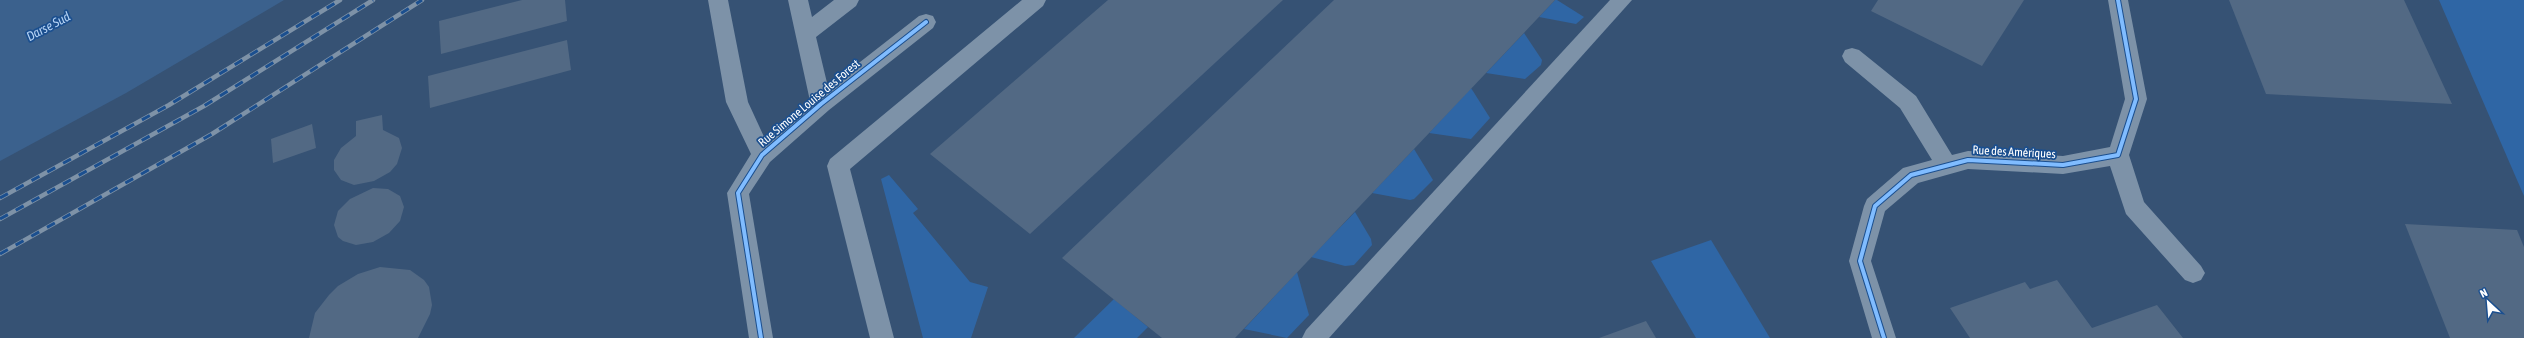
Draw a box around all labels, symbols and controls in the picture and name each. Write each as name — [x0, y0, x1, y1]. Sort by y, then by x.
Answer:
water label: Darse Sud — [24, 9, 73, 44]
street label: Rue Simone Louise des Forest — [755, 56, 863, 149]
street label: Rue des Amériques — [1972, 143, 2056, 161]
north arrow — [2468, 282, 2508, 322]
text: N — [2478, 286, 2489, 300]

